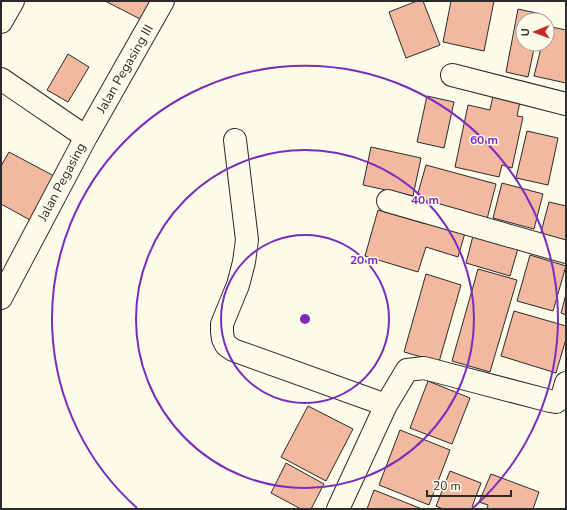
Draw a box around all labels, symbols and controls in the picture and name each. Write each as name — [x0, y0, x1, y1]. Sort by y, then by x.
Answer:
north arrow — [515, 12, 555, 52]
street label: Jalan Pegasing III — [92, 21, 158, 117]
text: U — [518, 28, 533, 36]
text: 60 m — [470, 132, 498, 148]
street label: Jalan Pegasing — [33, 140, 90, 225]
text: 40 m — [411, 192, 439, 208]
text: 20 m — [350, 252, 378, 268]
centre of rings — [298, 312, 312, 326]
scale bar — [427, 472, 511, 498]
text: 20 m — [433, 478, 461, 494]

